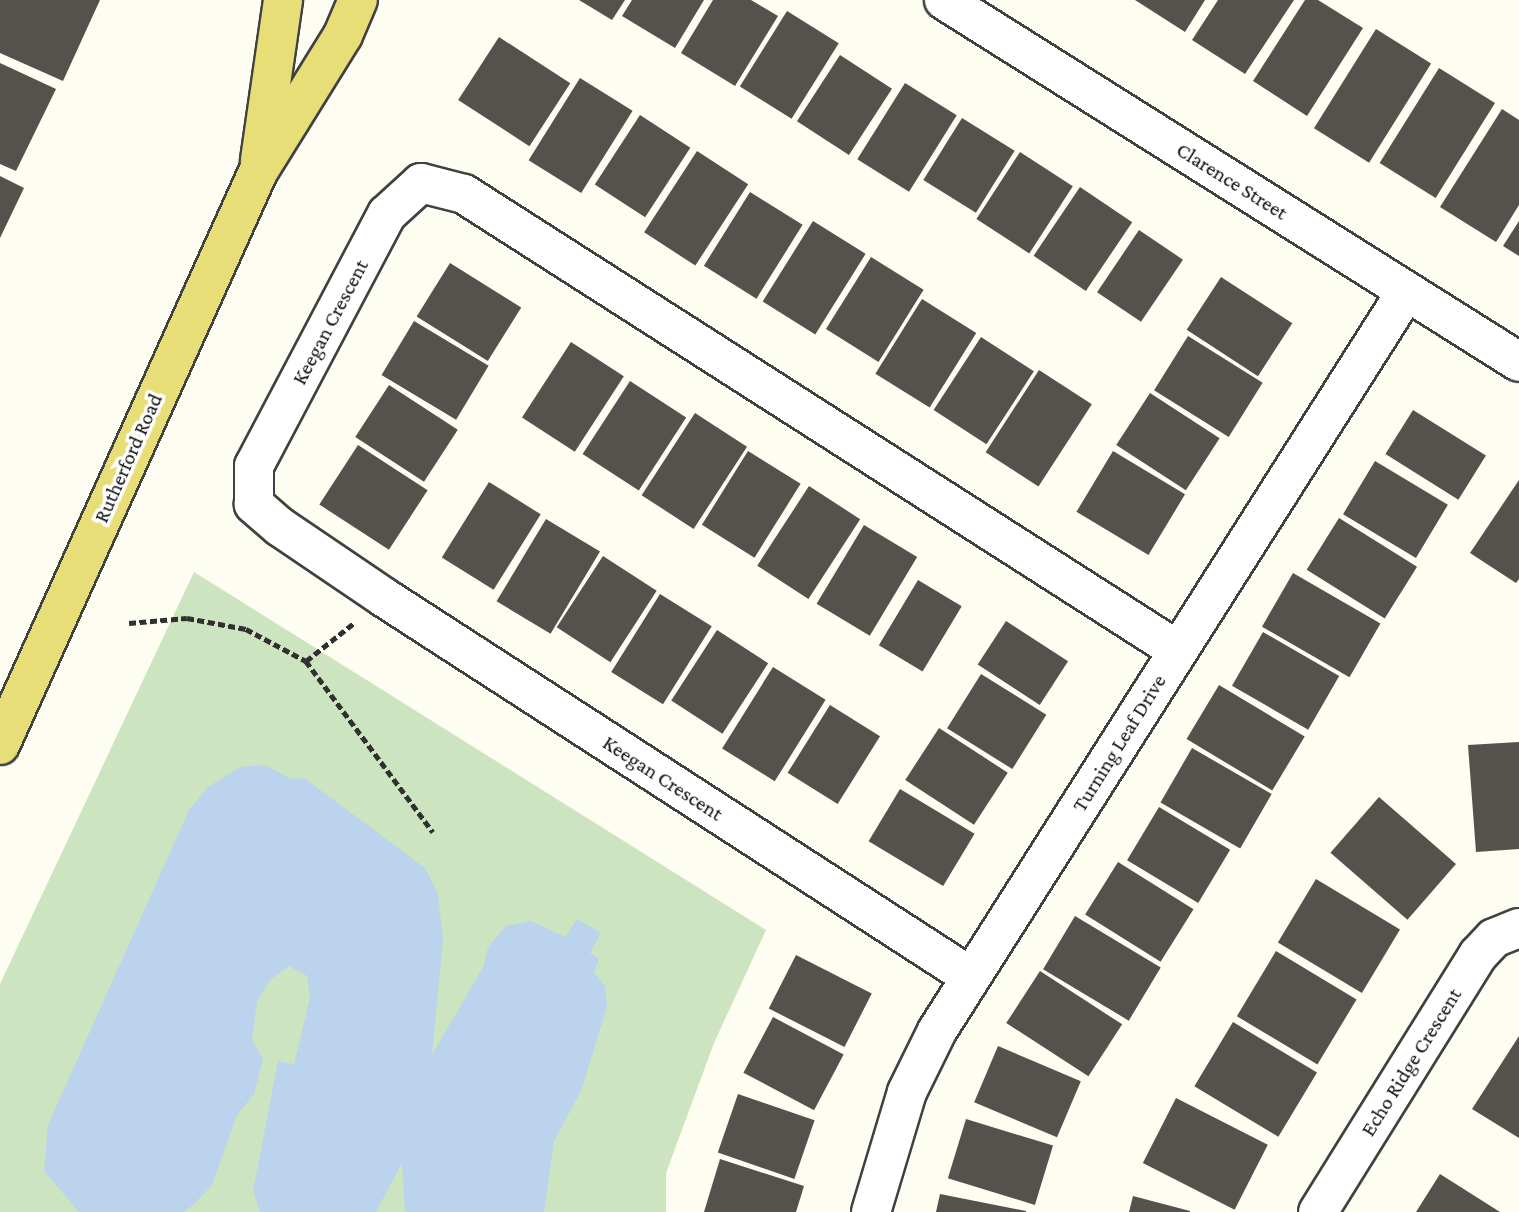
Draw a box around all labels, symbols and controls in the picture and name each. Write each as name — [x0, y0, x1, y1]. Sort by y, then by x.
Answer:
street label: Clarence Street — [1172, 137, 1292, 225]
street label: Keegan Crescent — [286, 255, 374, 389]
street label: Rutherford Road — [88, 390, 168, 526]
street label: Turning Leaf Drive — [1067, 670, 1171, 816]
street label: Keegan Crescent — [598, 730, 728, 826]
street label: Echo Ridge Crescent — [1355, 983, 1467, 1141]

